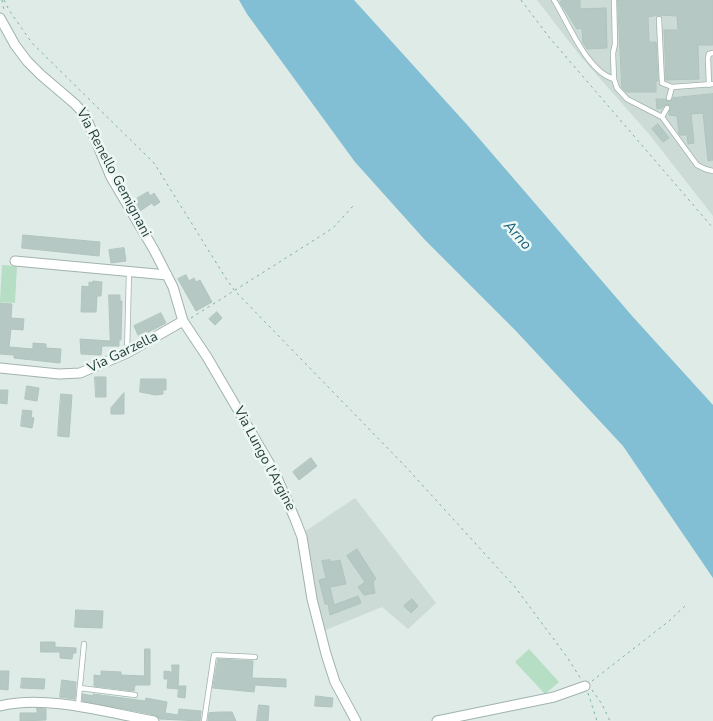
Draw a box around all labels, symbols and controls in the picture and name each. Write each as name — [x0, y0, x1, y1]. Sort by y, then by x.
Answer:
street label: Via Renello Gemignani — [72, 106, 154, 240]
water label: Arno — [499, 218, 535, 254]
street label: Via Garzella — [85, 329, 161, 377]
street label: Via Lungo l'Argine — [229, 404, 299, 514]

